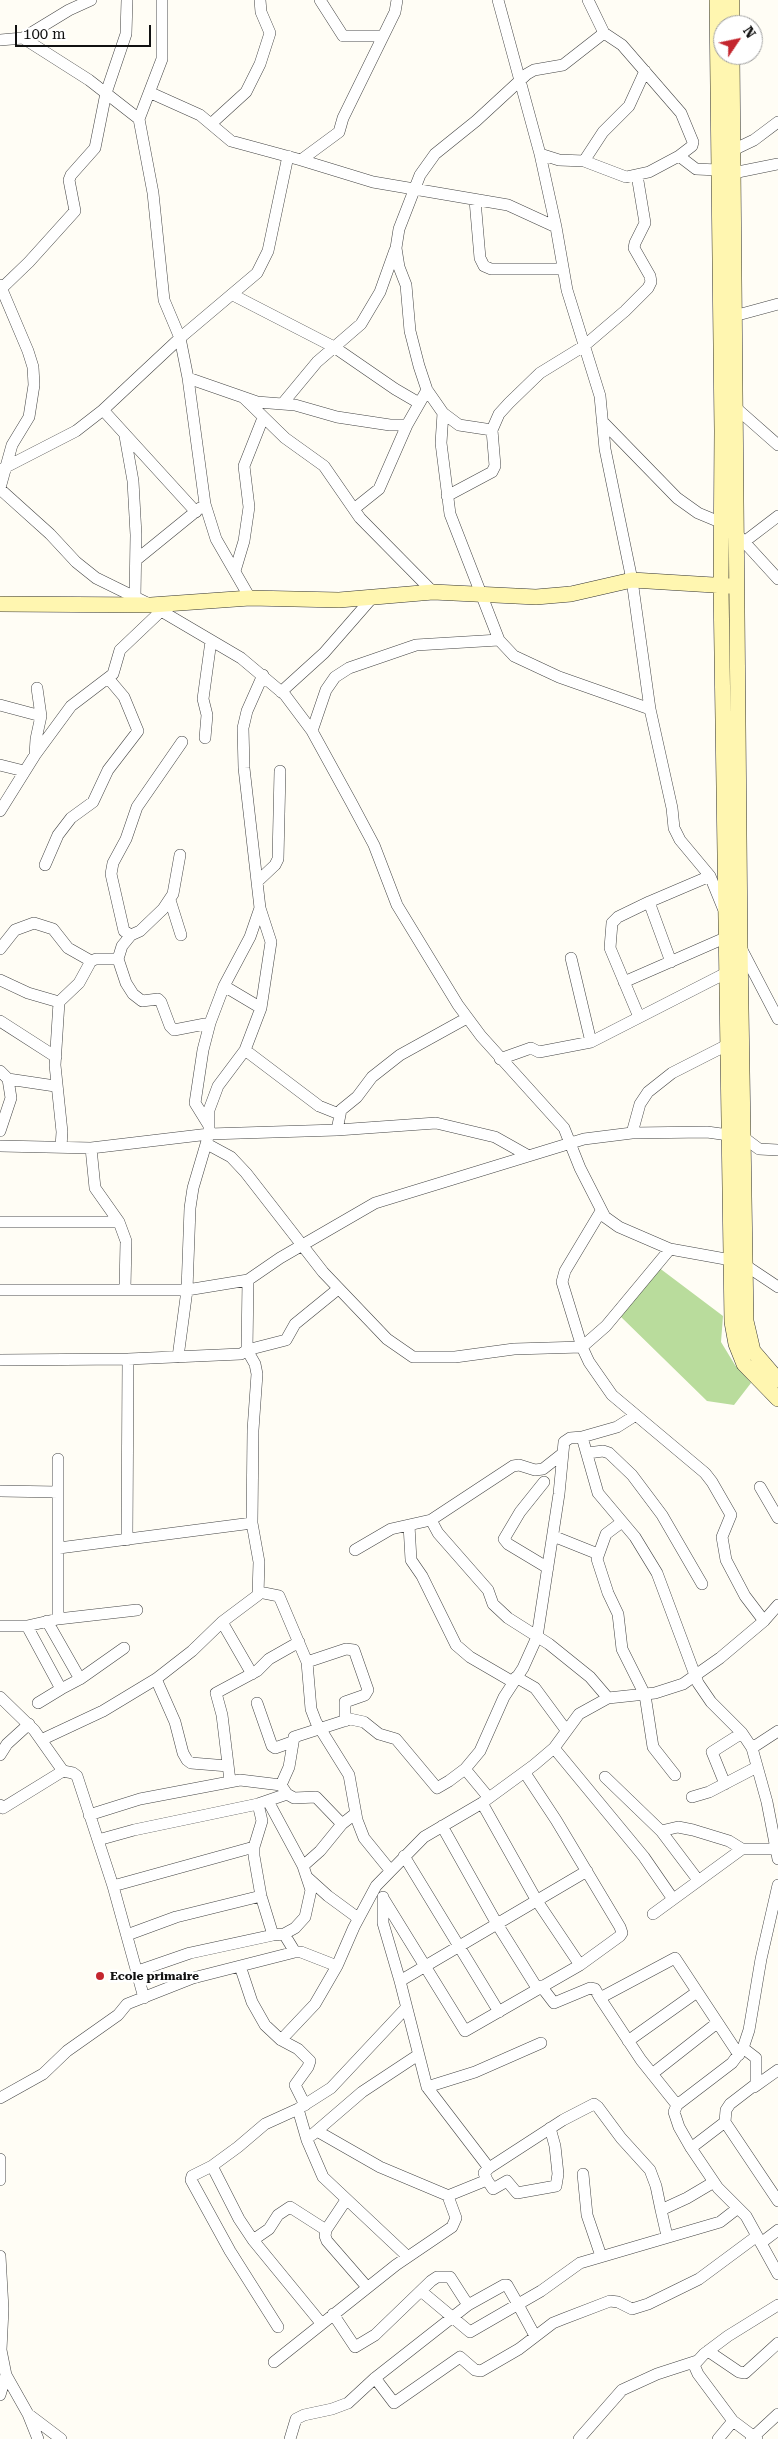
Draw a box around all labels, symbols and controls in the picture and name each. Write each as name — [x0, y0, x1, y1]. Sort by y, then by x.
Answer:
scale bar — [18, 15, 154, 47]
north arrow — [713, 15, 763, 65]
text: N — [740, 23, 759, 41]
text: 100 m — [23, 25, 66, 43]
place label: Ecole primaire — [110, 1969, 199, 1983]
marker: Ecole primaire — [94, 1970, 106, 1982]

